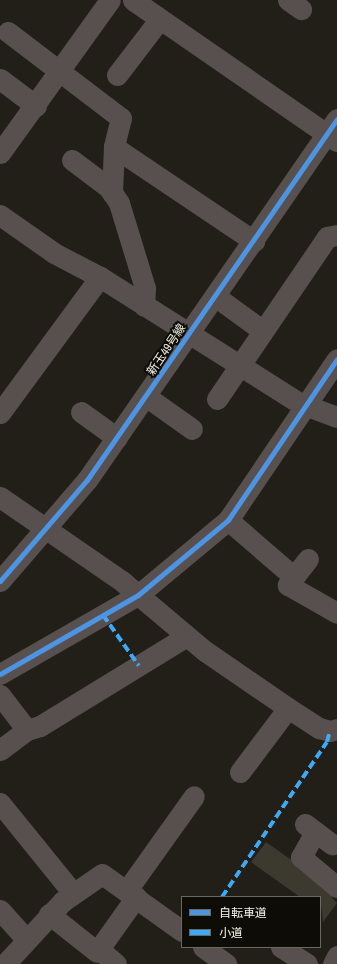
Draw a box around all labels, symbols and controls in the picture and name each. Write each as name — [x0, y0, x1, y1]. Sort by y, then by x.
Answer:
street label: 新玉49号線 — [145, 322, 189, 378]
legend — [181, 896, 321, 948]
text: 自転車道 — [219, 905, 267, 921]
text: 小道 — [219, 925, 243, 941]

